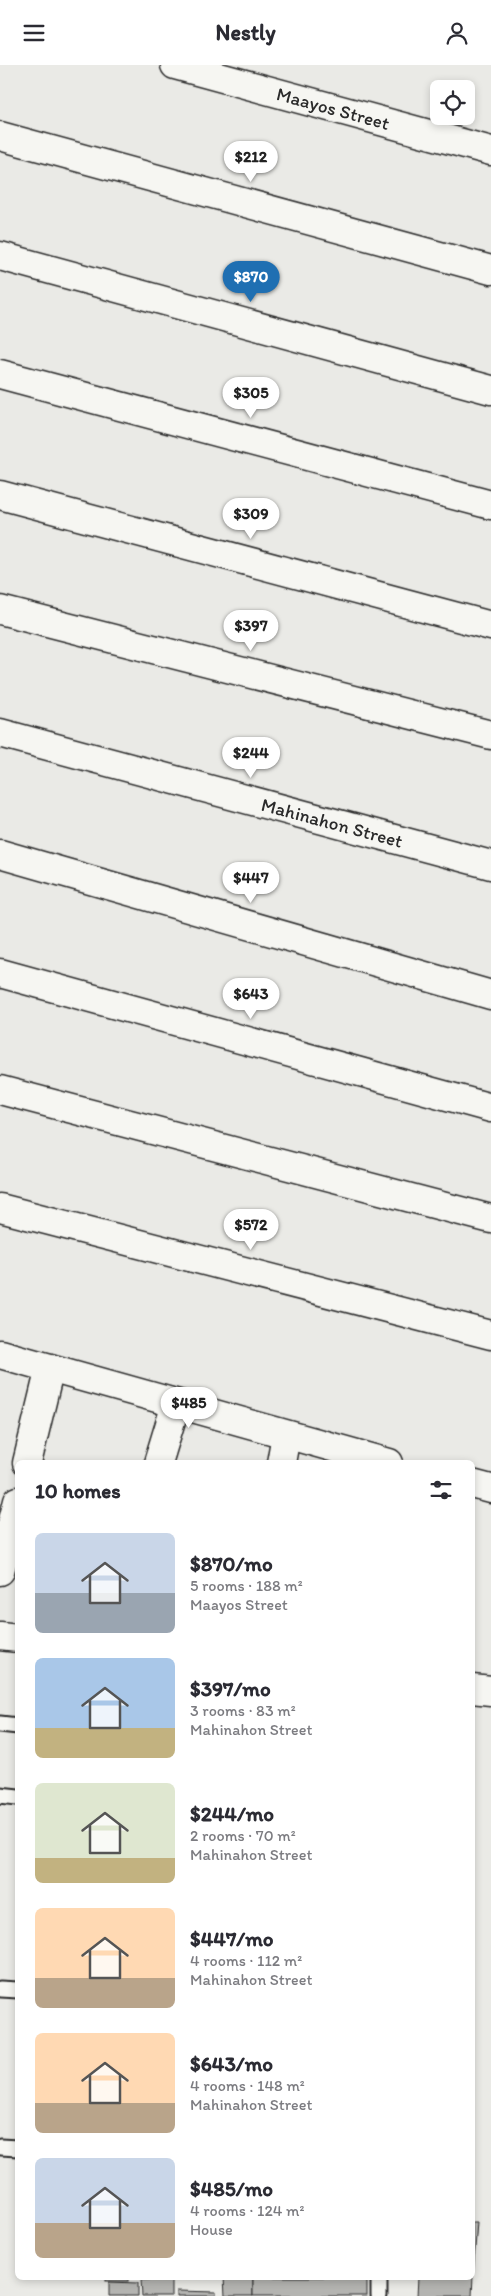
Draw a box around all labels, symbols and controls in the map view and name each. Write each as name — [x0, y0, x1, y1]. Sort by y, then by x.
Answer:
icon: menu — [20, 19, 48, 47]
text: Nestly — [216, 19, 275, 46]
icon: person — [443, 19, 471, 47]
map controls — [430, 80, 475, 125]
button: locate — [430, 80, 475, 125]
street label: Maayos Street — [274, 82, 392, 134]
pin: $212 — [221, 141, 281, 183]
text: $212 — [235, 147, 267, 166]
pin: $870 — [221, 261, 281, 303]
text: $870 — [234, 267, 268, 286]
pin: $305 — [221, 377, 281, 419]
text: $305 — [233, 383, 269, 402]
pin: $309 — [221, 497, 281, 540]
text: $309 — [233, 504, 269, 523]
pin: $397 — [221, 609, 281, 652]
text: $397 — [234, 616, 268, 635]
pin: $244 — [221, 737, 281, 779]
text: $244 — [233, 743, 269, 762]
street label: Mahinahon Street — [259, 792, 405, 852]
pin: $447 — [221, 861, 281, 904]
text: $447 — [233, 868, 269, 887]
pin: $643 — [221, 977, 281, 1020]
text: $643 — [234, 984, 268, 1003]
pin: $572 — [221, 1209, 281, 1251]
text: $572 — [235, 1215, 267, 1234]
pin: $485 — [159, 1387, 219, 1429]
text: $485 — [172, 1393, 206, 1412]
icon: filters — [427, 1476, 455, 1504]
text: 10 homes — [35, 1478, 121, 1503]
text: $870/mo — [190, 1551, 273, 1576]
icon: home — [75, 1553, 135, 1613]
text: 5 rooms · 188 m² — [190, 1576, 303, 1595]
text: Maayos Street — [190, 1595, 288, 1614]
text: $397/mo — [190, 1676, 271, 1701]
icon: home — [75, 1678, 135, 1738]
text: 3 rooms · 83 m² — [190, 1701, 296, 1720]
text: Mahinahon Street — [190, 1720, 312, 1739]
text: $244/mo — [190, 1801, 274, 1826]
icon: home — [75, 1803, 135, 1863]
text: 2 rooms · 70 m² — [190, 1826, 296, 1845]
text: Mahinahon Street — [190, 1845, 312, 1864]
text: $447/mo — [190, 1926, 273, 1951]
icon: home — [75, 1928, 135, 1988]
text: 4 rooms · 112 m² — [190, 1951, 302, 1970]
text: Mahinahon Street — [190, 1970, 312, 1989]
text: $643/mo — [190, 2051, 273, 2076]
icon: home — [75, 2053, 135, 2113]
text: 4 rooms · 148 m² — [190, 2076, 305, 2095]
text: Mahinahon Street — [190, 2095, 312, 2114]
text: $485/mo — [190, 2176, 273, 2201]
icon: home — [75, 2178, 135, 2238]
text: 4 rooms · 124 m² — [190, 2201, 305, 2220]
text: House — [190, 2220, 233, 2239]

